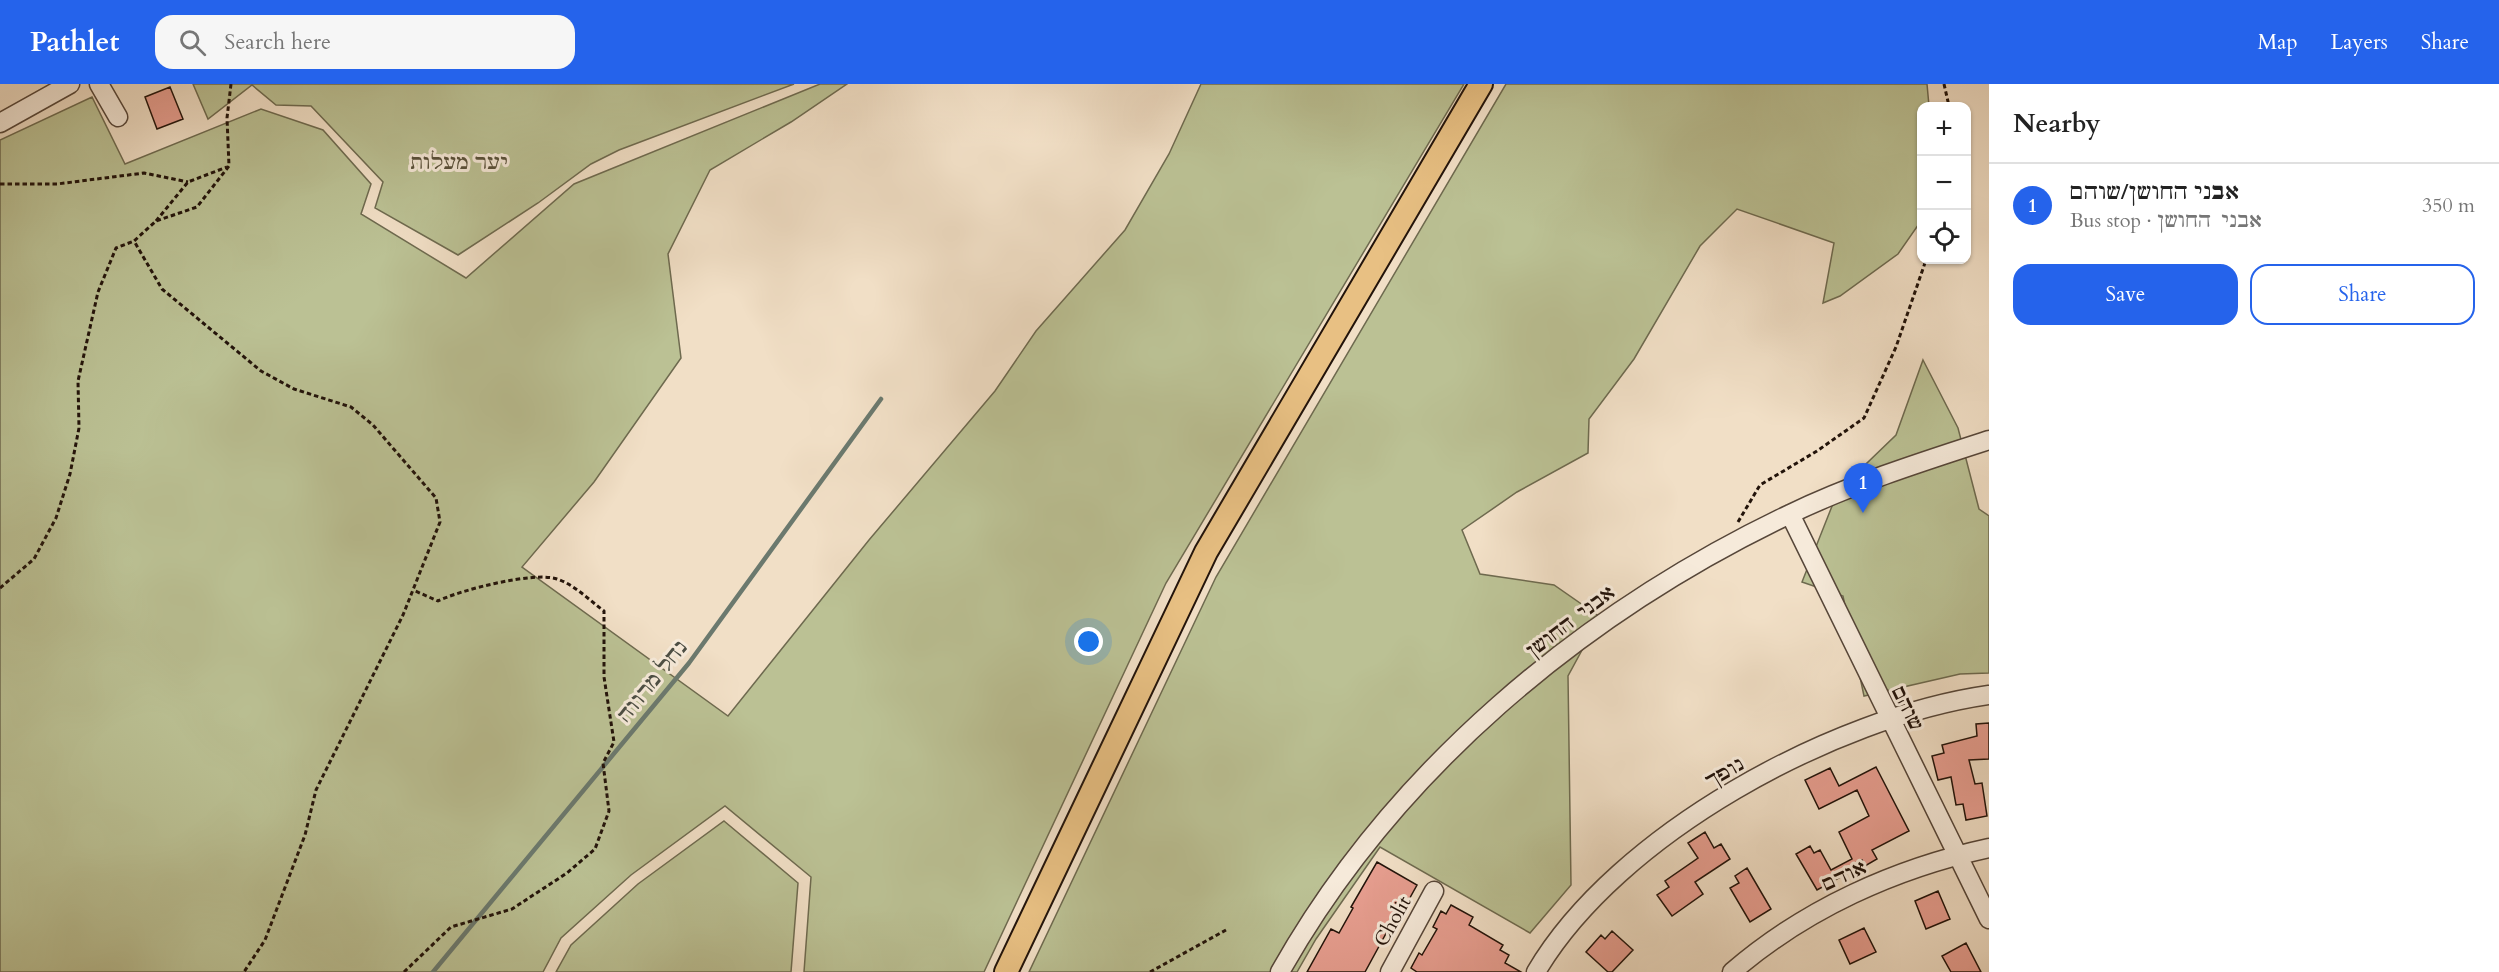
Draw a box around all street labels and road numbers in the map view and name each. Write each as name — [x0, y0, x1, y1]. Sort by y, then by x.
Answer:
street label: אבני החושן — [1520, 579, 1620, 664]
street label: שוהם — [1885, 682, 1930, 735]
street label: נופך — [1700, 750, 1749, 794]
street label: אודם — [1818, 853, 1871, 897]
street label: Cholit — [1368, 890, 1418, 951]

